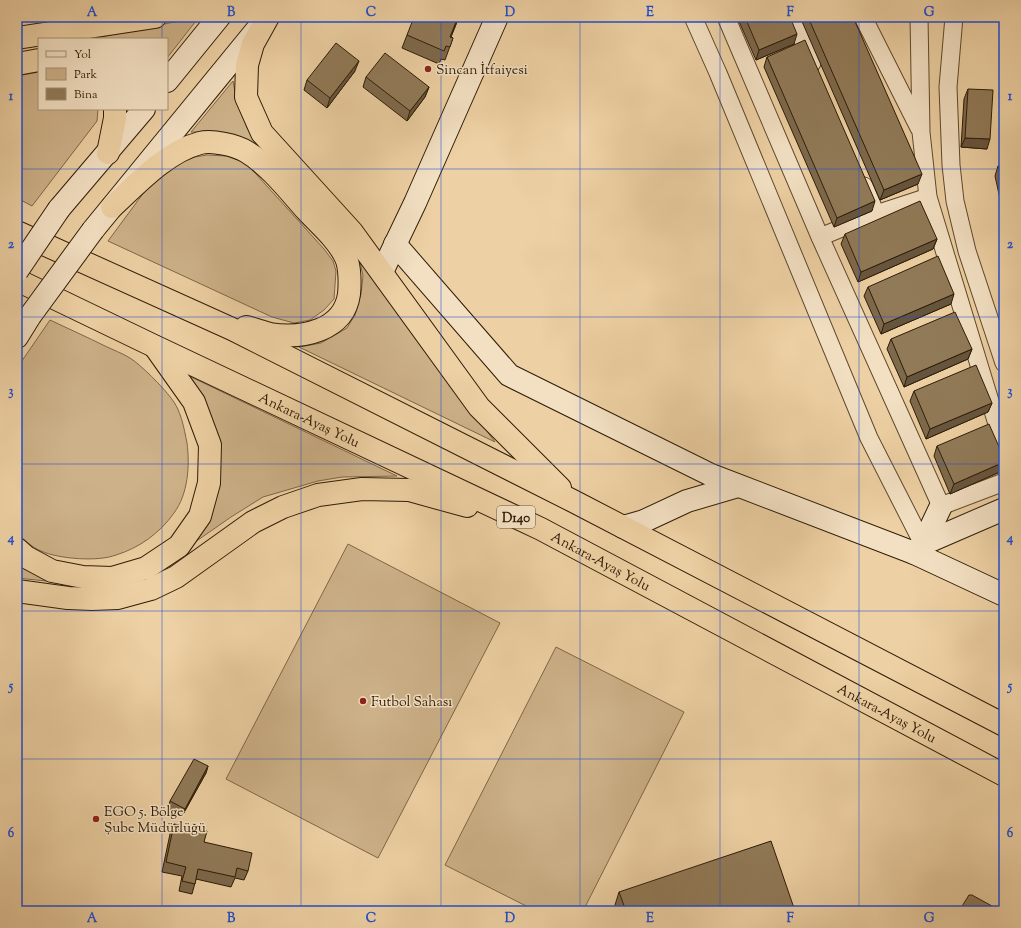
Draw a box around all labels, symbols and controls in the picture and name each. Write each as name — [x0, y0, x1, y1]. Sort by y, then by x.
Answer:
text: A — [87, 4, 98, 22]
text: B — [227, 4, 236, 22]
text: C — [366, 4, 376, 22]
text: D — [505, 4, 515, 22]
text: E — [646, 4, 654, 22]
text: F — [786, 4, 794, 22]
text: G — [924, 4, 935, 22]
legend — [38, 38, 168, 110]
text: Yol — [74, 46, 92, 64]
place label: Sincan İtfaiyesi — [436, 61, 528, 81]
marker: Sincan İtfaiyesi — [423, 64, 433, 74]
text: Park — [74, 66, 97, 84]
text: Bina — [74, 86, 98, 104]
text: 1 — [9, 88, 14, 106]
text: 1 — [1008, 88, 1013, 106]
text: 2 — [8, 236, 15, 254]
text: 2 — [1007, 236, 1014, 254]
text: 3 — [8, 383, 14, 401]
text: 3 — [1007, 383, 1013, 401]
street label: Ankara-Ayaş Yolu — [255, 389, 362, 454]
road number: D140 — [497, 506, 535, 528]
street label: Ankara-Ayaş Yolu — [547, 528, 653, 597]
text: 4 — [7, 530, 15, 548]
text: 4 — [1006, 530, 1014, 548]
text: 5 — [8, 678, 14, 696]
text: 5 — [1007, 678, 1013, 696]
street label: Ankara-Ayaş Yolu — [833, 680, 939, 749]
place label: Futbol Sahası — [371, 693, 452, 713]
marker: Futbol Sahası — [358, 696, 368, 706]
place label: EGO 5. Bölge Şube Müdürlüğü — [104, 803, 206, 839]
marker: EGO 5. Bölge Şube Müdürlüğü — [91, 814, 101, 824]
text: 6 — [8, 825, 15, 843]
text: 6 — [1007, 825, 1014, 843]
text: A — [87, 910, 98, 928]
text: B — [227, 910, 236, 928]
text: C — [366, 910, 376, 928]
text: D — [505, 910, 515, 928]
text: E — [646, 910, 654, 928]
text: F — [786, 910, 794, 928]
text: G — [924, 910, 935, 928]

